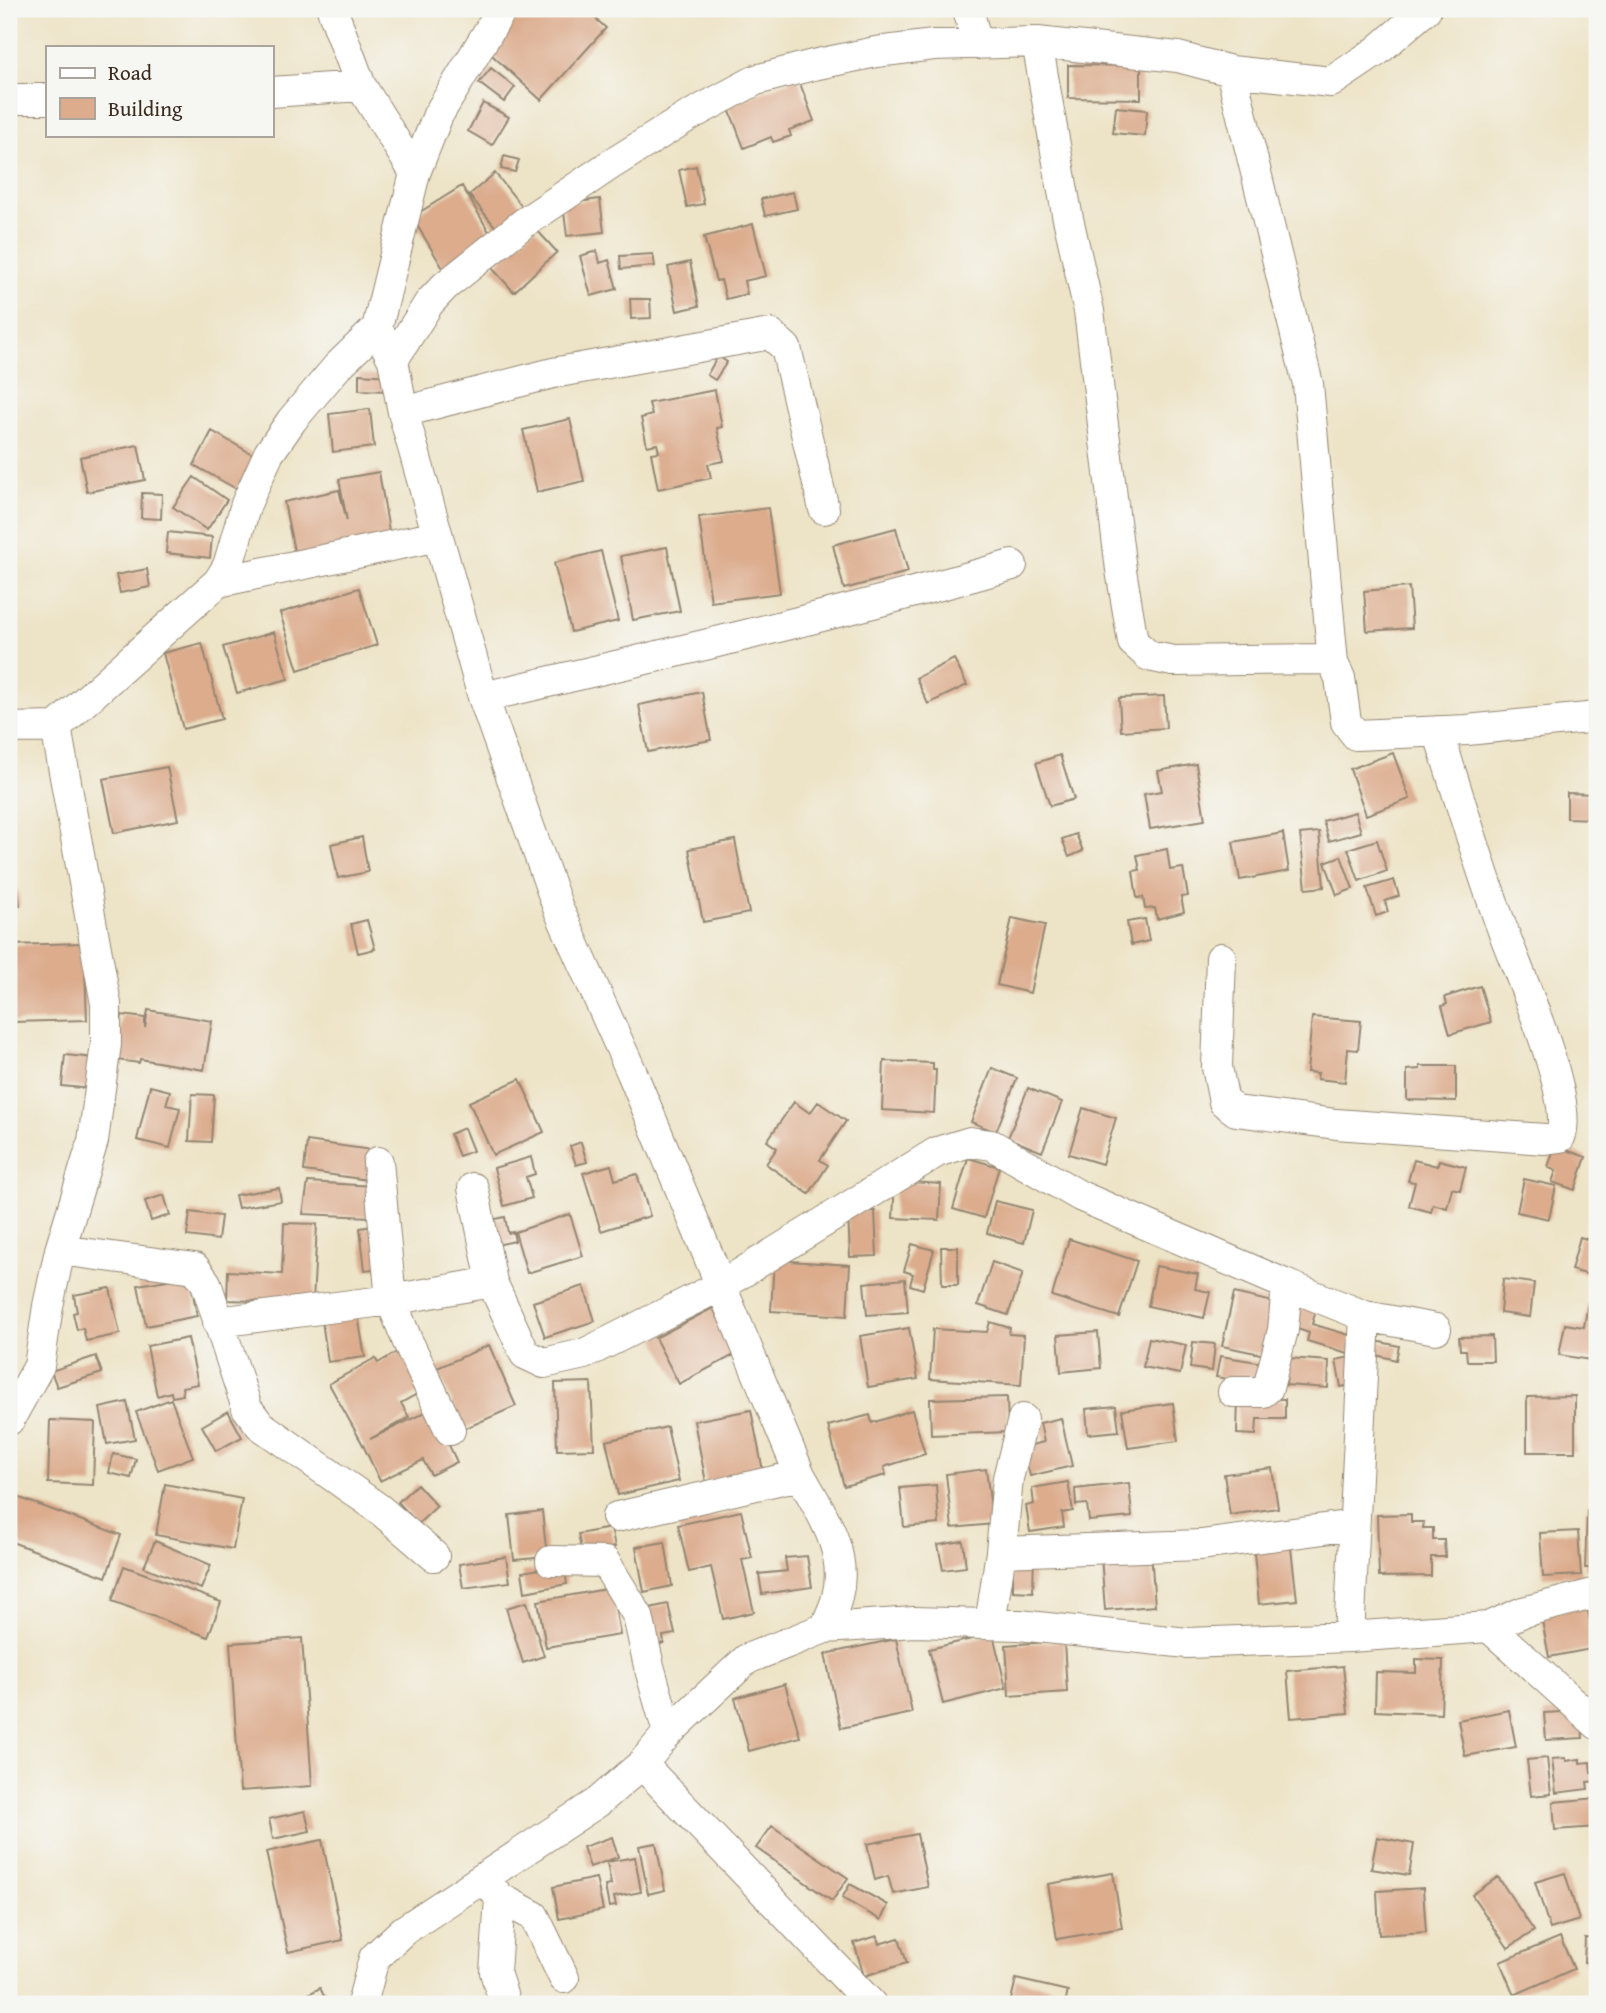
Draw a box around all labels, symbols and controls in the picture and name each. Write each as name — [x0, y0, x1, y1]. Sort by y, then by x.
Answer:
legend — [46, 46, 273, 136]
text: Road — [108, 57, 153, 88]
text: Building — [108, 93, 183, 124]

